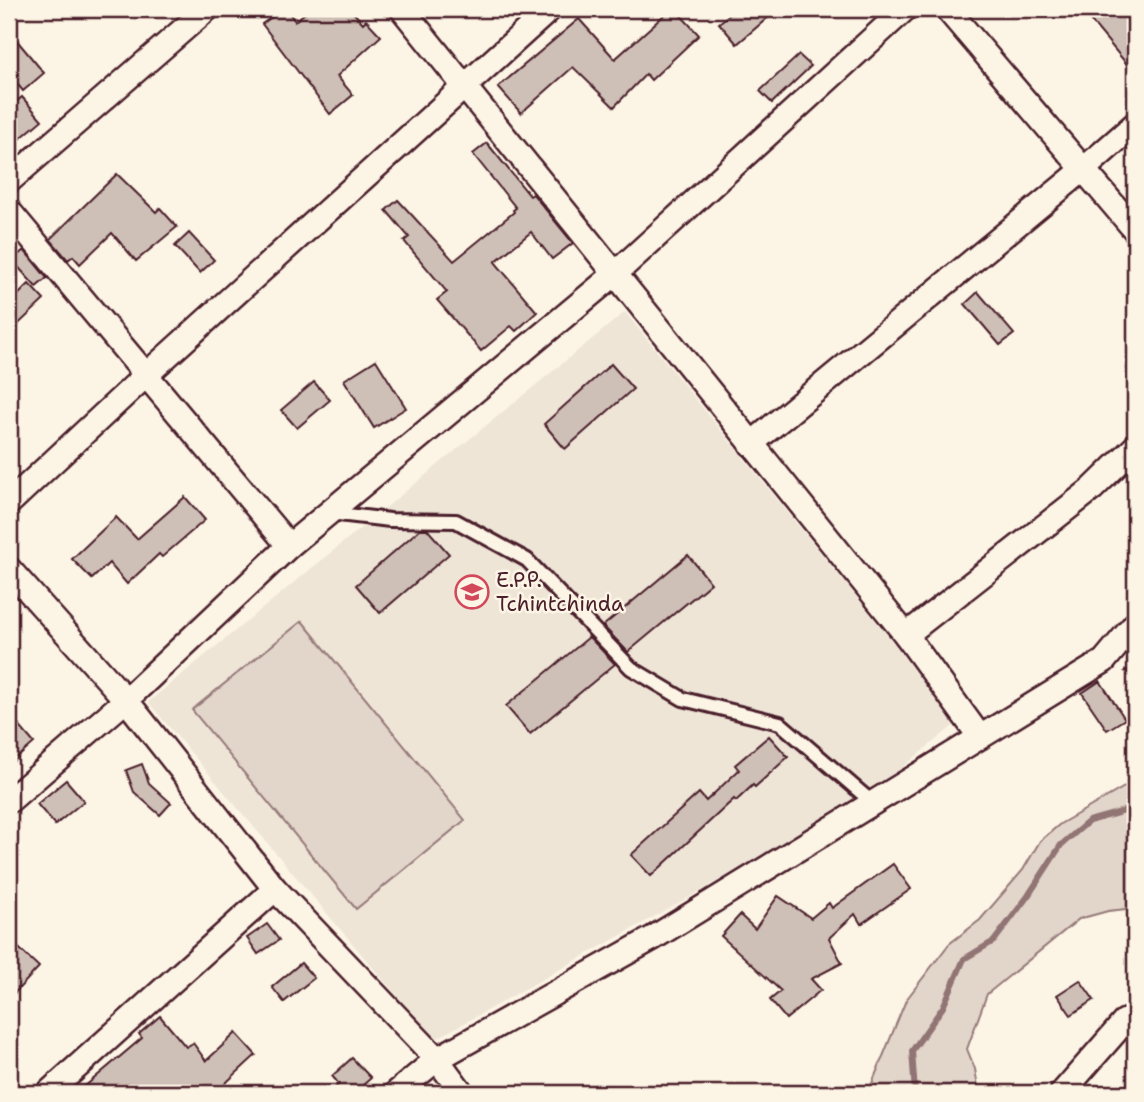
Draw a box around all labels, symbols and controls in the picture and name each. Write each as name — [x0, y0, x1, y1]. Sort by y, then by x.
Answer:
place label: E.P.P. Tchintchinda — [496, 566, 624, 618]
school or university icon: E.P.P. Tchintchinda — [453, 573, 491, 611]

